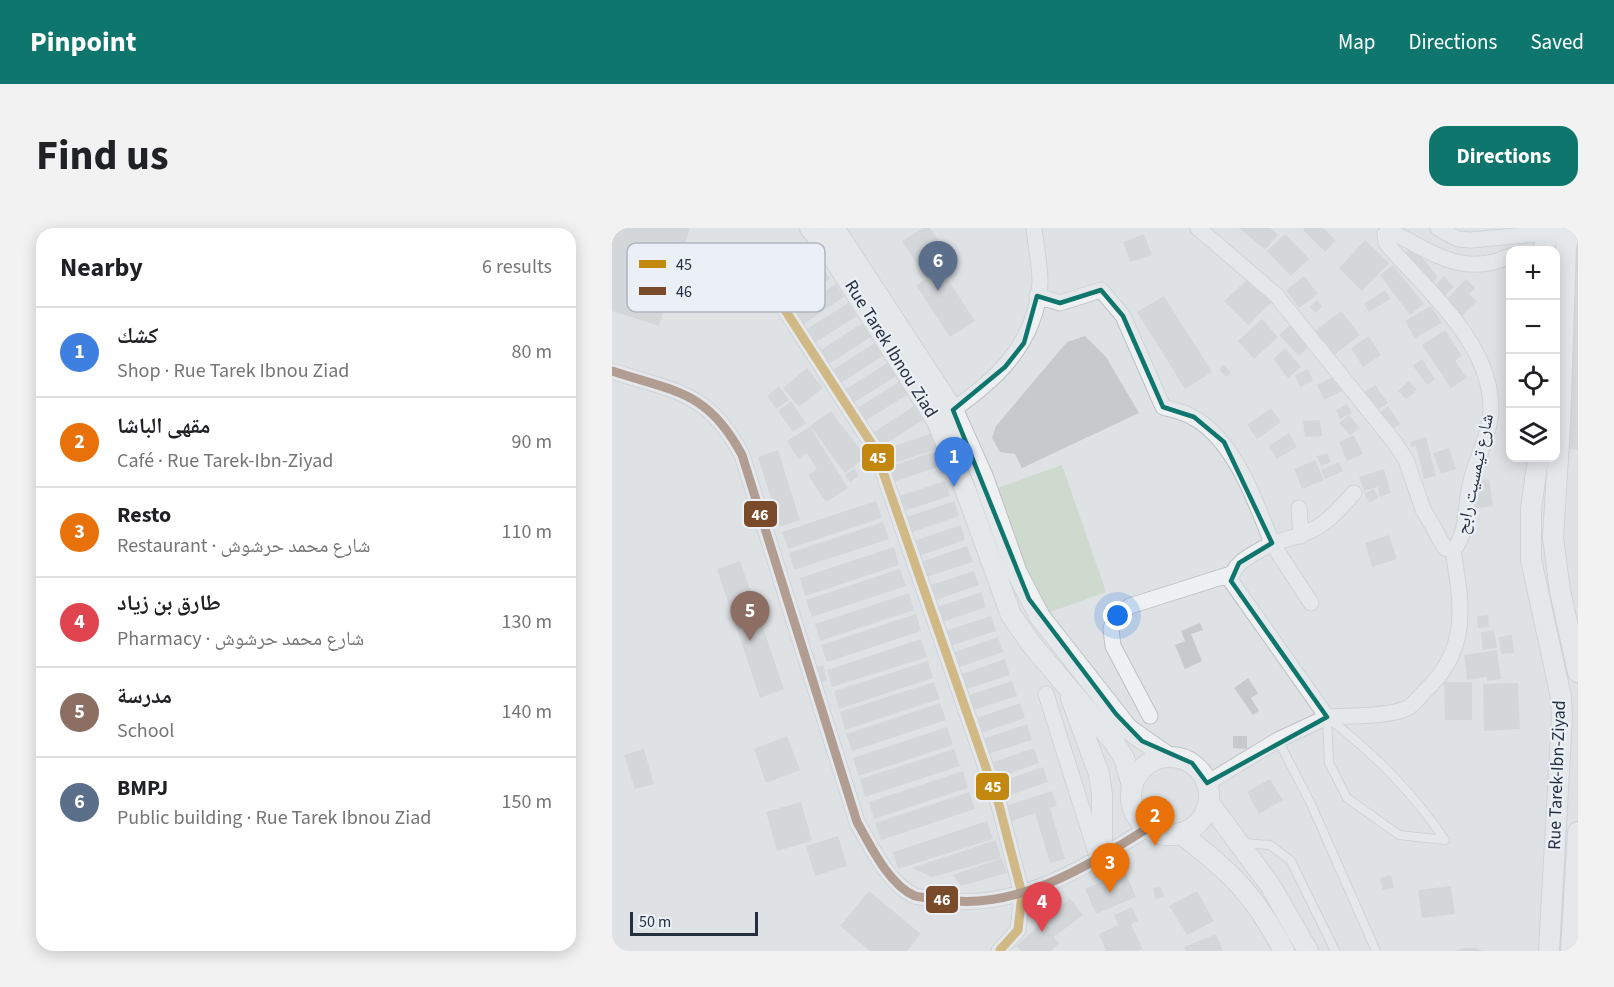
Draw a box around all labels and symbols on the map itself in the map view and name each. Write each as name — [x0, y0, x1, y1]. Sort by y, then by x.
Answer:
pin: 6 — [918, 242, 958, 291]
legend — [627, 243, 825, 312]
text: 45 — [676, 254, 692, 276]
street label: Rue Tarek Ibnou Ziad — [838, 275, 944, 423]
text: 46 — [676, 281, 692, 303]
street label: شارع تيمسيت رابح — [1450, 411, 1500, 537]
pin: 1 — [934, 438, 974, 487]
line badge: 45 — [861, 443, 895, 472]
text: 45 — [870, 447, 886, 469]
line badge: 46 — [743, 500, 778, 528]
text: 46 — [752, 504, 768, 526]
pin: 5 — [730, 592, 770, 641]
your location — [1103, 601, 1132, 630]
street label: Rue Tarek-Ibn-Ziyad — [1542, 700, 1572, 850]
line badge: 45 — [975, 772, 1010, 801]
text: 45 — [985, 776, 1001, 798]
pin: 2 — [1136, 796, 1174, 846]
pin: 3 — [1090, 844, 1130, 893]
pin: 4 — [1022, 882, 1062, 932]
line badge: 46 — [925, 885, 959, 914]
text: 46 — [934, 889, 950, 911]
scale bar — [630, 909, 758, 936]

